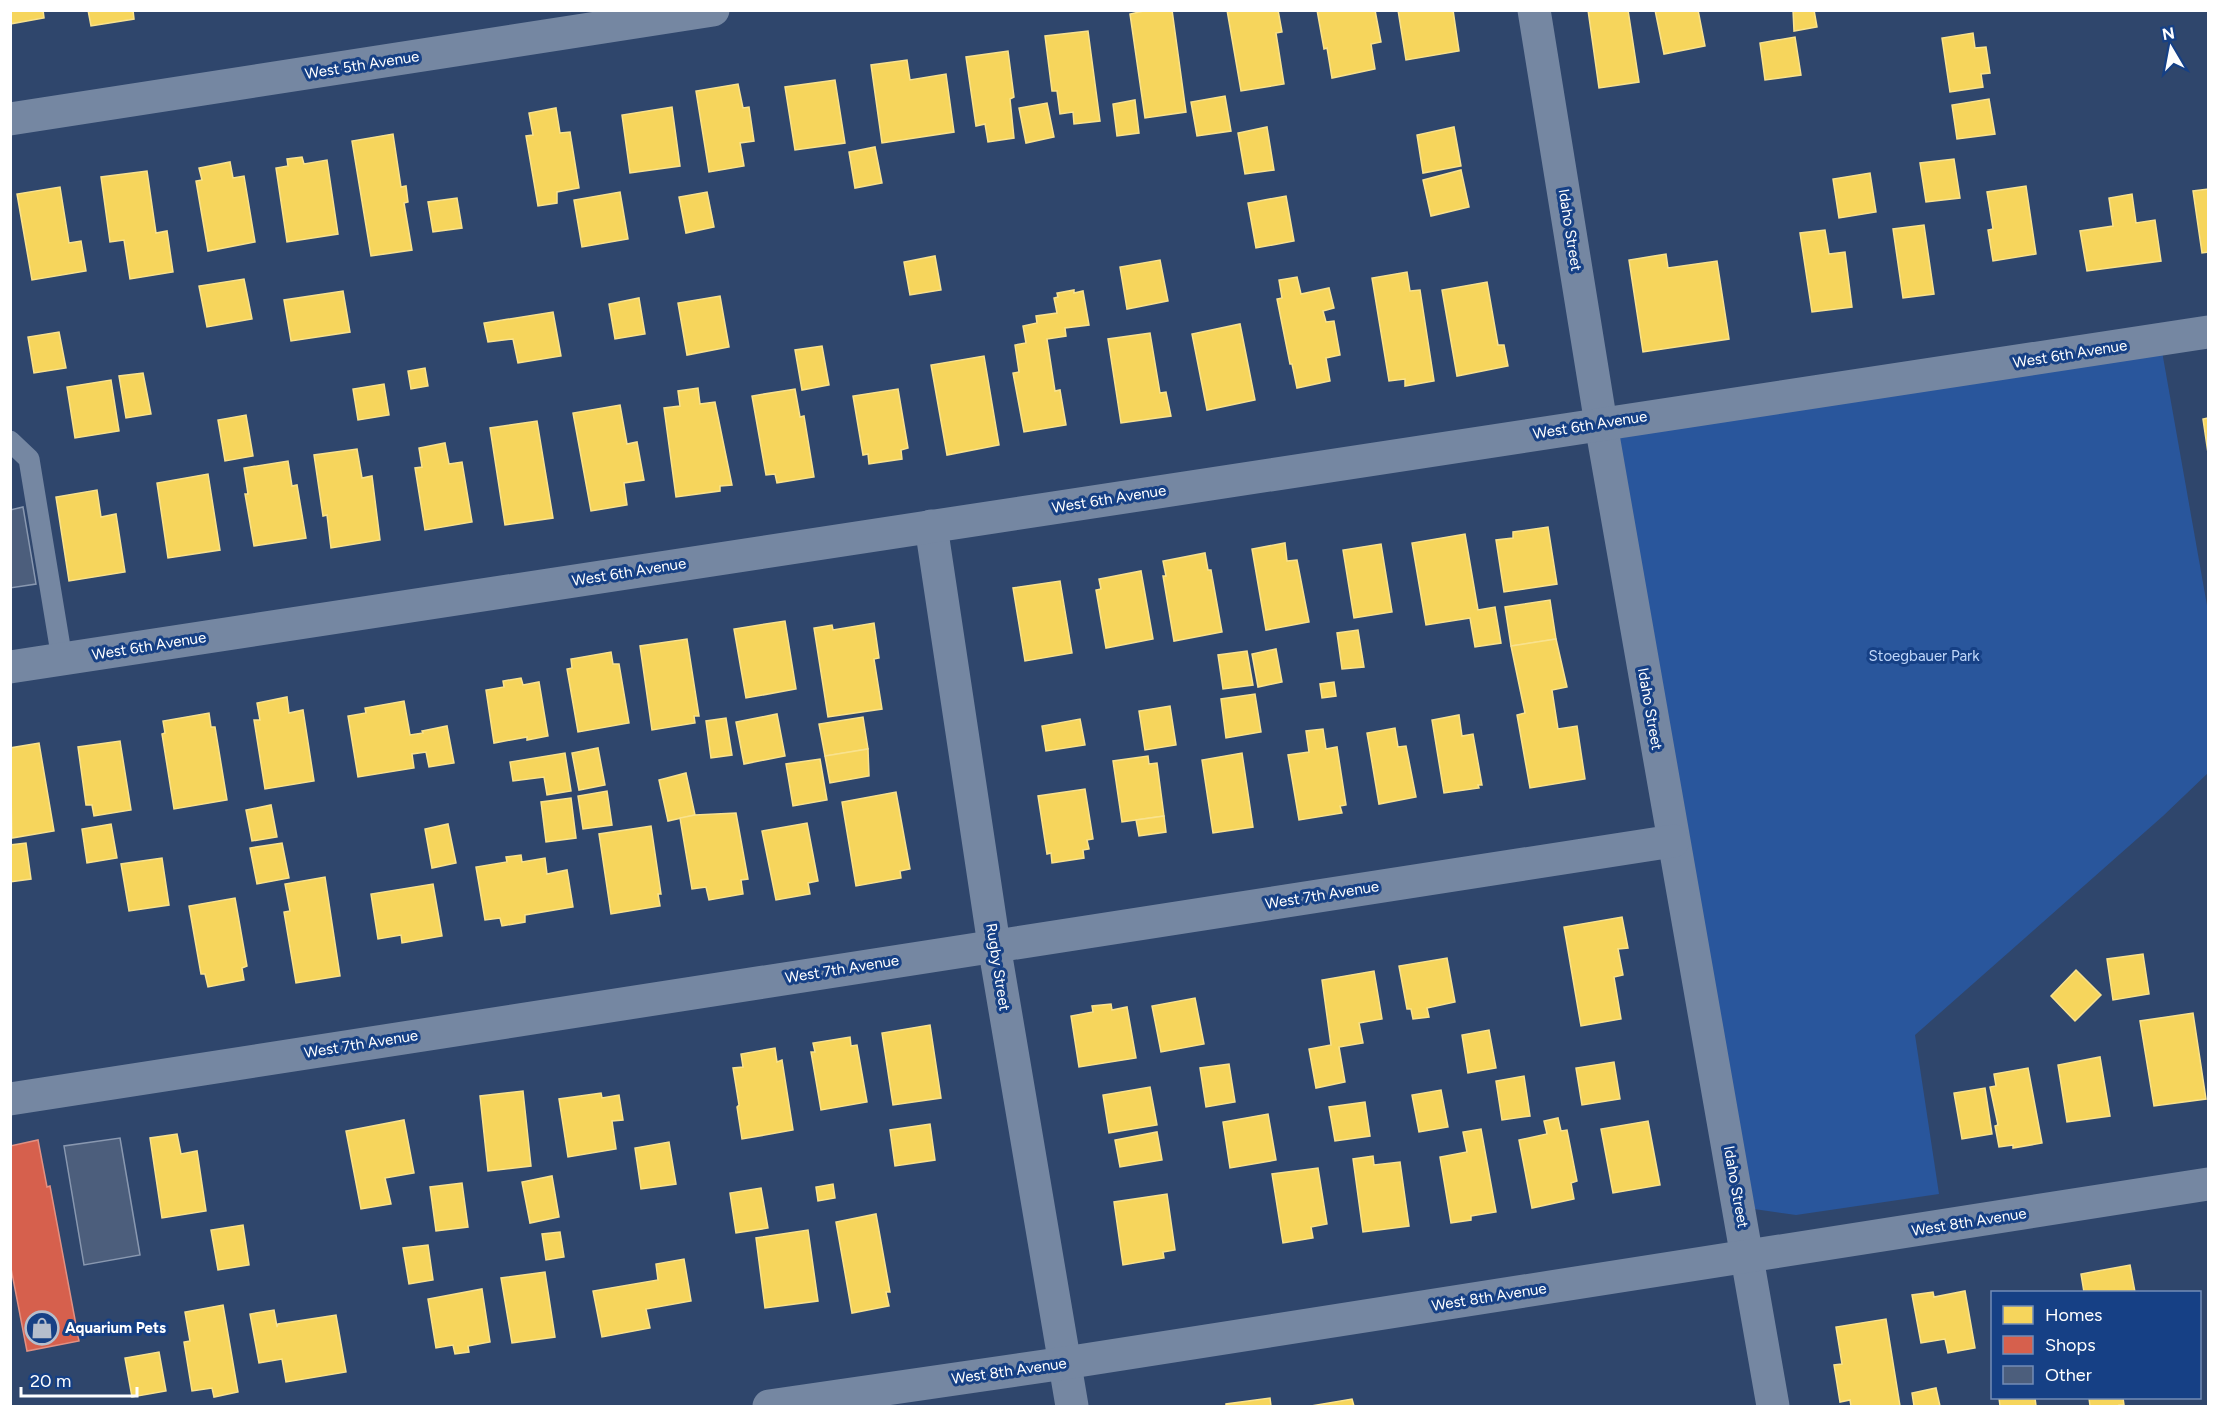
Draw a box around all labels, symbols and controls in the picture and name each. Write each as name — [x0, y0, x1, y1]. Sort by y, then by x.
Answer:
north arrow — [2141, 18, 2201, 78]
text: N — [2161, 23, 2176, 44]
street label: West 5th Avenue — [304, 47, 420, 83]
street label: Idaho Street — [1555, 187, 1585, 273]
street label: West 6th Avenue — [2012, 336, 2128, 372]
street label: West 6th Avenue — [1532, 407, 1648, 443]
street label: West 6th Avenue — [1051, 481, 1167, 517]
street label: West 6th Avenue — [571, 554, 687, 590]
street label: West 6th Avenue — [91, 628, 207, 664]
park label: Stoegbauer Park — [1869, 647, 1980, 665]
street label: Idaho Street — [1634, 666, 1666, 752]
street label: West 7th Avenue — [1264, 877, 1380, 913]
street label: Rugby Street — [982, 922, 1014, 1013]
street label: West 7th Avenue — [784, 951, 900, 987]
street label: West 7th Avenue — [303, 1026, 419, 1062]
street label: Idaho Street — [1720, 1144, 1752, 1230]
street label: West 8th Avenue — [1910, 1204, 2028, 1240]
street label: West 8th Avenue — [1430, 1279, 1548, 1315]
legend — [1991, 1291, 2201, 1399]
text: Homes — [2045, 1304, 2103, 1326]
shop icon: Aquarium Pets — [24, 1310, 60, 1346]
place label: Aquarium Pets — [65, 1319, 166, 1337]
text: Shops — [2045, 1334, 2096, 1356]
street label: West 8th Avenue — [950, 1354, 1068, 1388]
scale bar — [21, 1360, 136, 1398]
text: Other — [2045, 1364, 2092, 1386]
text: 20 m — [30, 1370, 71, 1392]

